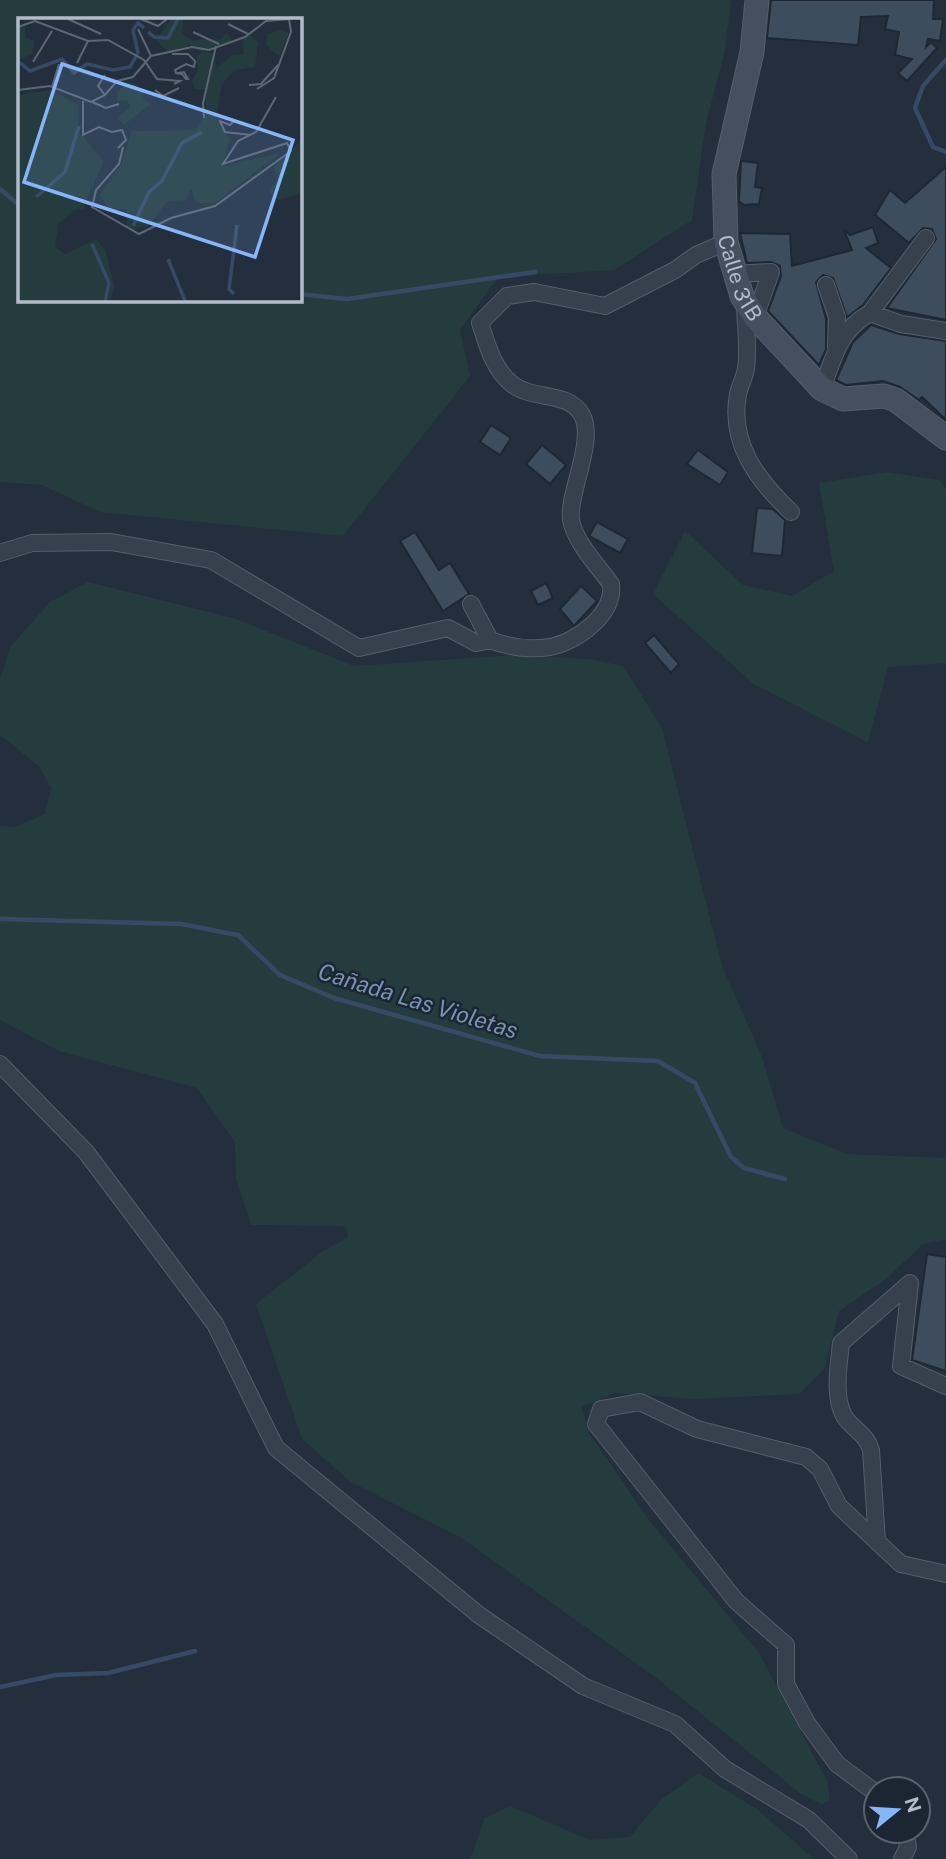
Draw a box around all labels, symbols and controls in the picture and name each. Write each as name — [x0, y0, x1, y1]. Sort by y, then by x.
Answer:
inset map — [18, 18, 301, 301]
street label: Calle 31B — [713, 232, 768, 326]
water label: Cañada Las Violetas — [315, 957, 521, 1044]
north arrow — [862, 1775, 932, 1845]
text: N — [900, 1794, 926, 1815]

